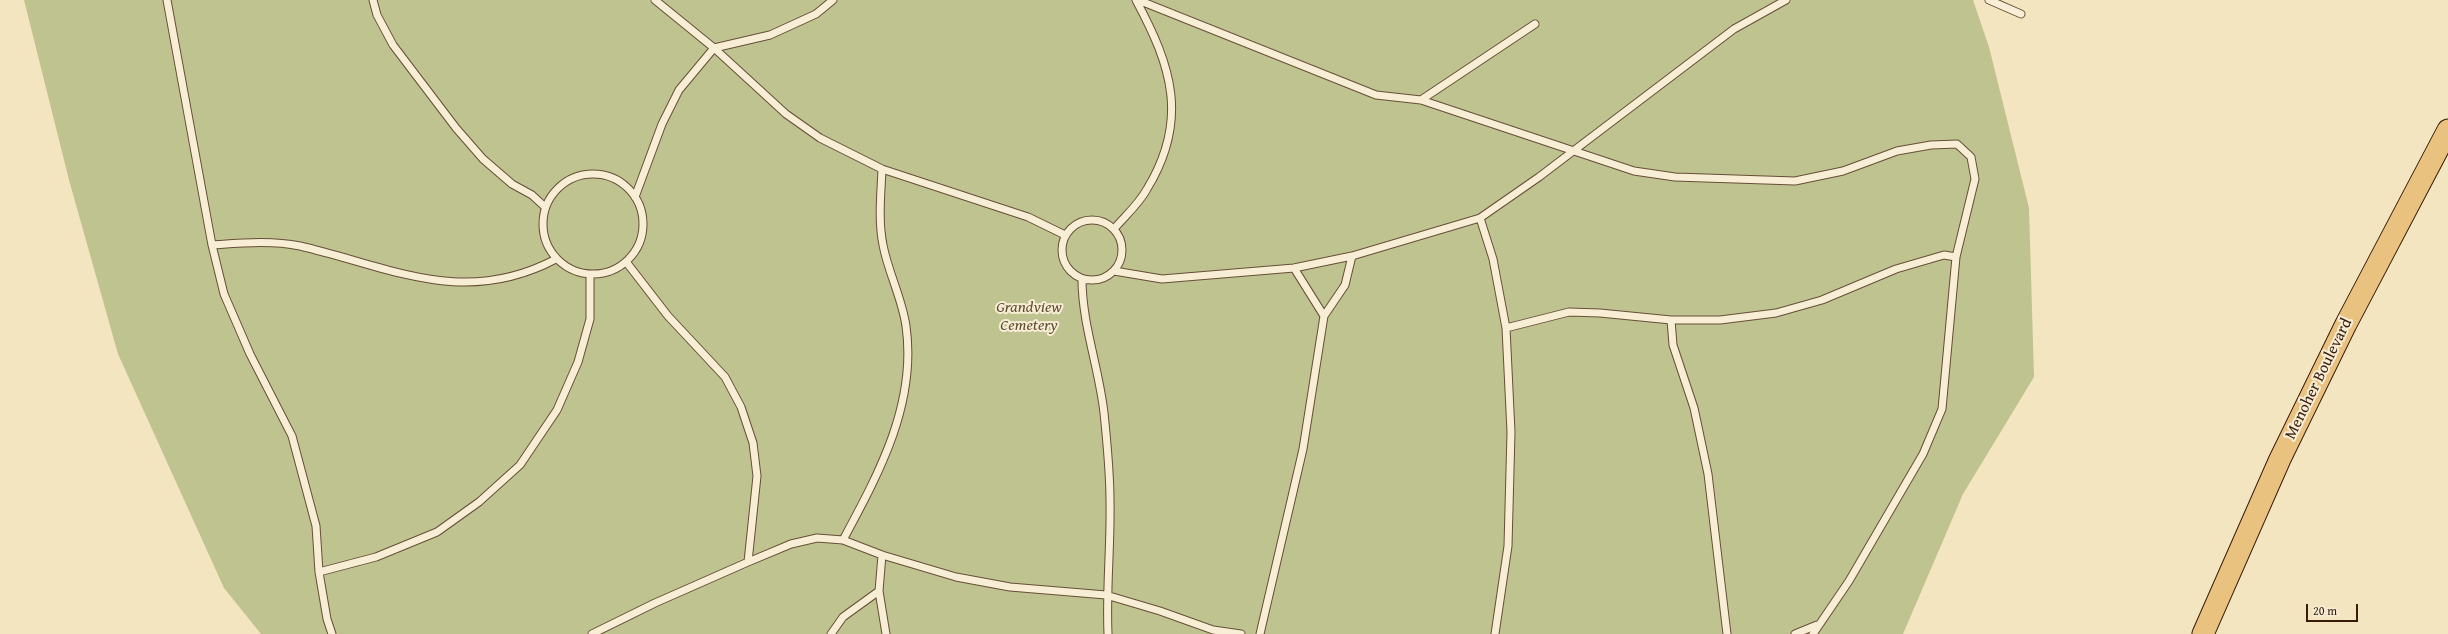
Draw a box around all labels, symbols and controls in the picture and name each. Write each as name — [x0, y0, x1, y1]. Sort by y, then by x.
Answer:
park label: Grandview Cemetery — [996, 298, 1062, 336]
street label: Menoher Boulevard — [2281, 315, 2357, 443]
scale bar — [2308, 596, 2360, 622]
text: 20 m — [2313, 602, 2337, 619]

